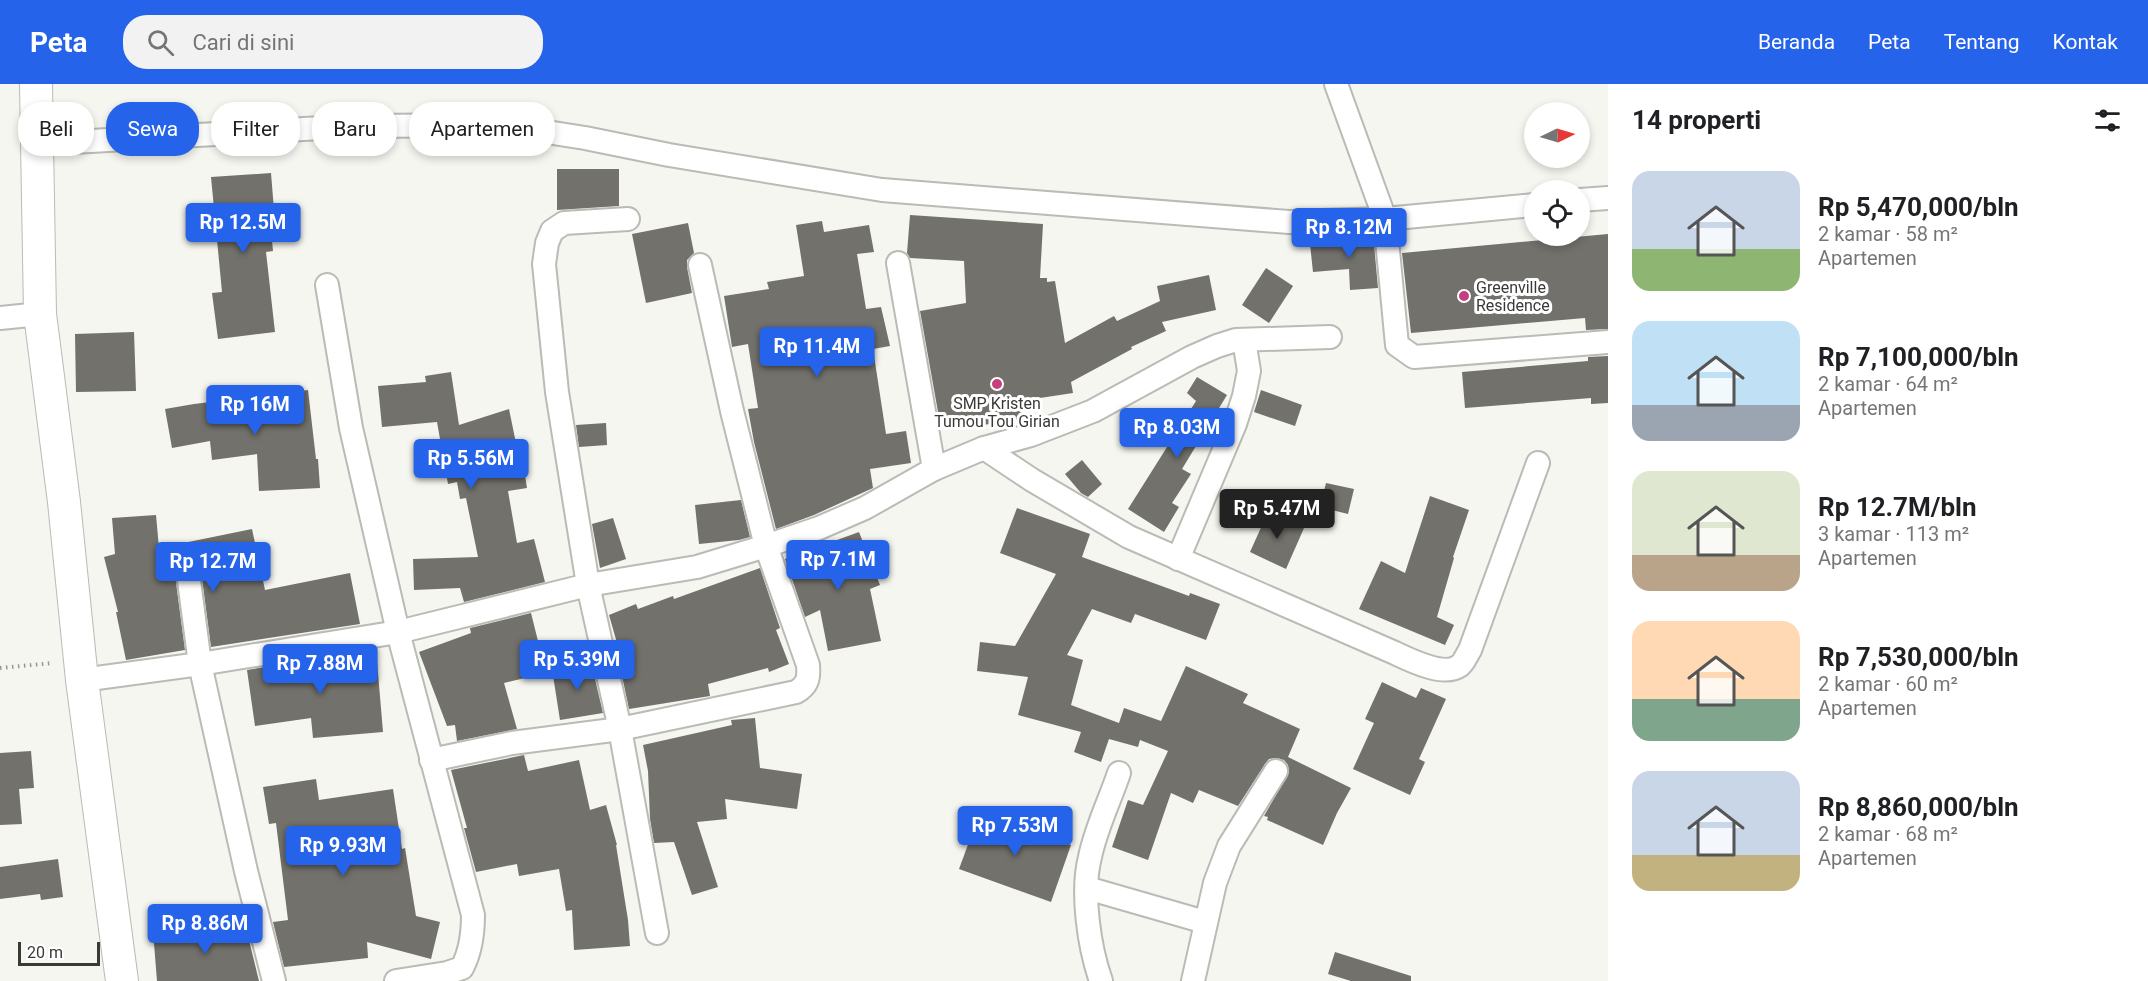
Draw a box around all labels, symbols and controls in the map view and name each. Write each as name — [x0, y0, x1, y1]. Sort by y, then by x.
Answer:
search box — [123, 15, 543, 69]
text: Peta — [30, 26, 87, 59]
icon: search — [144, 26, 177, 59]
text: Cari di sini — [192, 30, 294, 55]
text: Beranda — [1758, 30, 1835, 54]
text: Peta — [1868, 30, 1911, 54]
text: Tentang — [1944, 30, 2020, 54]
text: Kontak — [2053, 30, 2118, 54]
chip: Beli — [18, 102, 94, 156]
chip: Sewa — [106, 102, 199, 156]
chip: Filter — [211, 102, 300, 156]
chip: Baru — [312, 102, 397, 156]
chip: Apartemen — [409, 102, 555, 156]
north arrow — [1524, 102, 1590, 168]
map controls — [1524, 102, 1590, 246]
icon: filters — [2091, 104, 2124, 137]
text: 14 properti — [1632, 105, 1761, 135]
button: locate — [1524, 180, 1590, 246]
text: Rp 5,470,000/bln — [1818, 192, 2019, 222]
icon: home — [1680, 195, 1752, 267]
pin: Rp 12.5M — [181, 203, 305, 254]
pin: Rp 8.12M — [1287, 208, 1411, 259]
text: Rp 12.5M — [200, 210, 286, 234]
text: Rp 8.12M — [1306, 215, 1392, 239]
text: 2 kamar · 58 m² — [1818, 222, 1958, 246]
text: Apartemen — [1818, 246, 1917, 270]
place label: Greenville Residence — [1476, 278, 1550, 315]
marker: Greenville Residence — [1457, 289, 1471, 303]
pin: Rp 11.4M — [755, 327, 879, 378]
text: Rp 11.4M — [774, 334, 860, 358]
text: Rp 7,100,000/bln — [1818, 342, 2019, 372]
icon: home — [1680, 345, 1752, 417]
text: 2 kamar · 64 m² — [1818, 372, 1958, 396]
marker: SMP Kristen Tumou Tou Girian — [990, 377, 1004, 391]
pin: Rp 16M — [206, 385, 304, 436]
text: Rp 16M — [220, 392, 290, 416]
place label: SMP Kristen Tumou Tou Girian — [934, 394, 1060, 431]
text: Apartemen — [1818, 396, 1917, 420]
pin: Rp 8.03M — [1115, 408, 1239, 459]
text: Rp 8.03M — [1134, 415, 1220, 439]
pin: Rp 5.56M — [409, 439, 533, 490]
text: Rp 5.56M — [428, 446, 514, 470]
pin: Rp 5.47M — [1215, 489, 1339, 540]
text: Rp 12.7M/bln — [1818, 492, 1977, 522]
icon: home — [1680, 495, 1752, 567]
text: Rp 5.47M — [1234, 496, 1320, 520]
text: 3 kamar · 113 m² — [1818, 522, 1969, 546]
pin: Rp 7.1M — [783, 540, 893, 591]
pin: Rp 12.7M — [151, 542, 275, 593]
text: Apartemen — [1818, 546, 1917, 570]
text: Rp 7.1M — [800, 547, 876, 571]
text: Rp 12.7M — [170, 549, 256, 573]
pin: Rp 5.39M — [515, 640, 639, 691]
text: Rp 7,530,000/bln — [1818, 642, 2019, 672]
pin: Rp 7.88M — [258, 644, 382, 695]
icon: home — [1680, 645, 1752, 717]
text: Rp 5.39M — [534, 647, 620, 671]
text: Rp 7.88M — [277, 651, 363, 675]
text: 2 kamar · 60 m² — [1818, 672, 1958, 696]
text: Apartemen — [1818, 696, 1917, 720]
text: Rp 8,860,000/bln — [1818, 792, 2019, 822]
icon: home — [1680, 795, 1752, 867]
pin: Rp 7.53M — [953, 806, 1077, 857]
text: Rp 7.53M — [972, 813, 1058, 837]
text: 2 kamar · 68 m² — [1818, 822, 1958, 846]
pin: Rp 9.93M — [281, 826, 405, 877]
text: Rp 9.93M — [300, 833, 386, 857]
text: Apartemen — [1818, 846, 1917, 870]
pin: Rp 8.86M — [143, 904, 267, 955]
text: Rp 8.86M — [162, 911, 248, 935]
scale bar — [18, 939, 100, 966]
text: 20 m — [27, 943, 63, 962]

